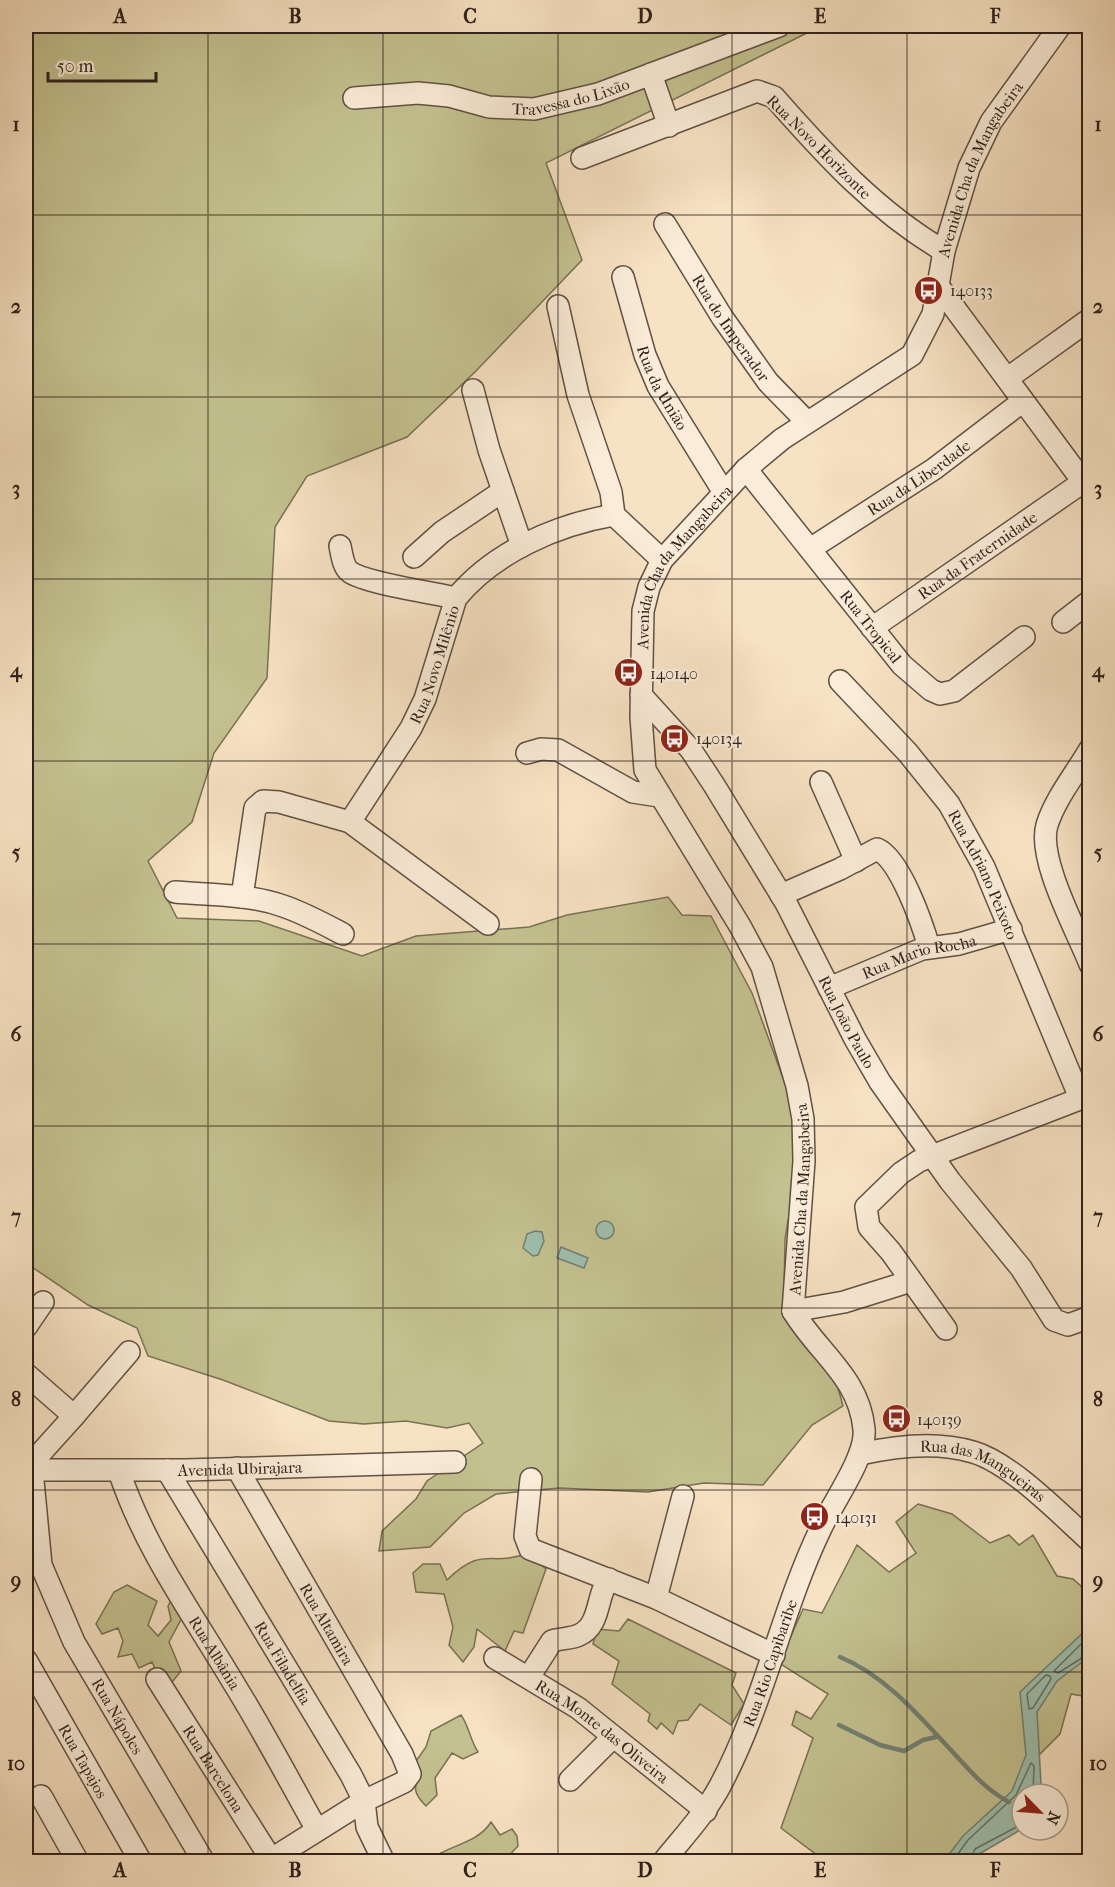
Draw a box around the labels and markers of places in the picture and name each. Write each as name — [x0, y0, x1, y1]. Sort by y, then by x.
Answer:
bus stop icon: 140133 — [913, 274, 945, 306]
place label: 140133 — [950, 281, 993, 300]
bus stop icon: 140140 — [613, 657, 645, 689]
place label: 140140 — [650, 664, 698, 683]
bus stop icon: 140134 — [659, 722, 691, 754]
place label: 140134 — [696, 729, 742, 748]
bus stop icon: 140139 — [880, 1403, 912, 1435]
place label: 140139 — [917, 1410, 962, 1429]
bus stop icon: 140131 — [798, 1501, 830, 1533]
place label: 140131 — [835, 1508, 877, 1527]

